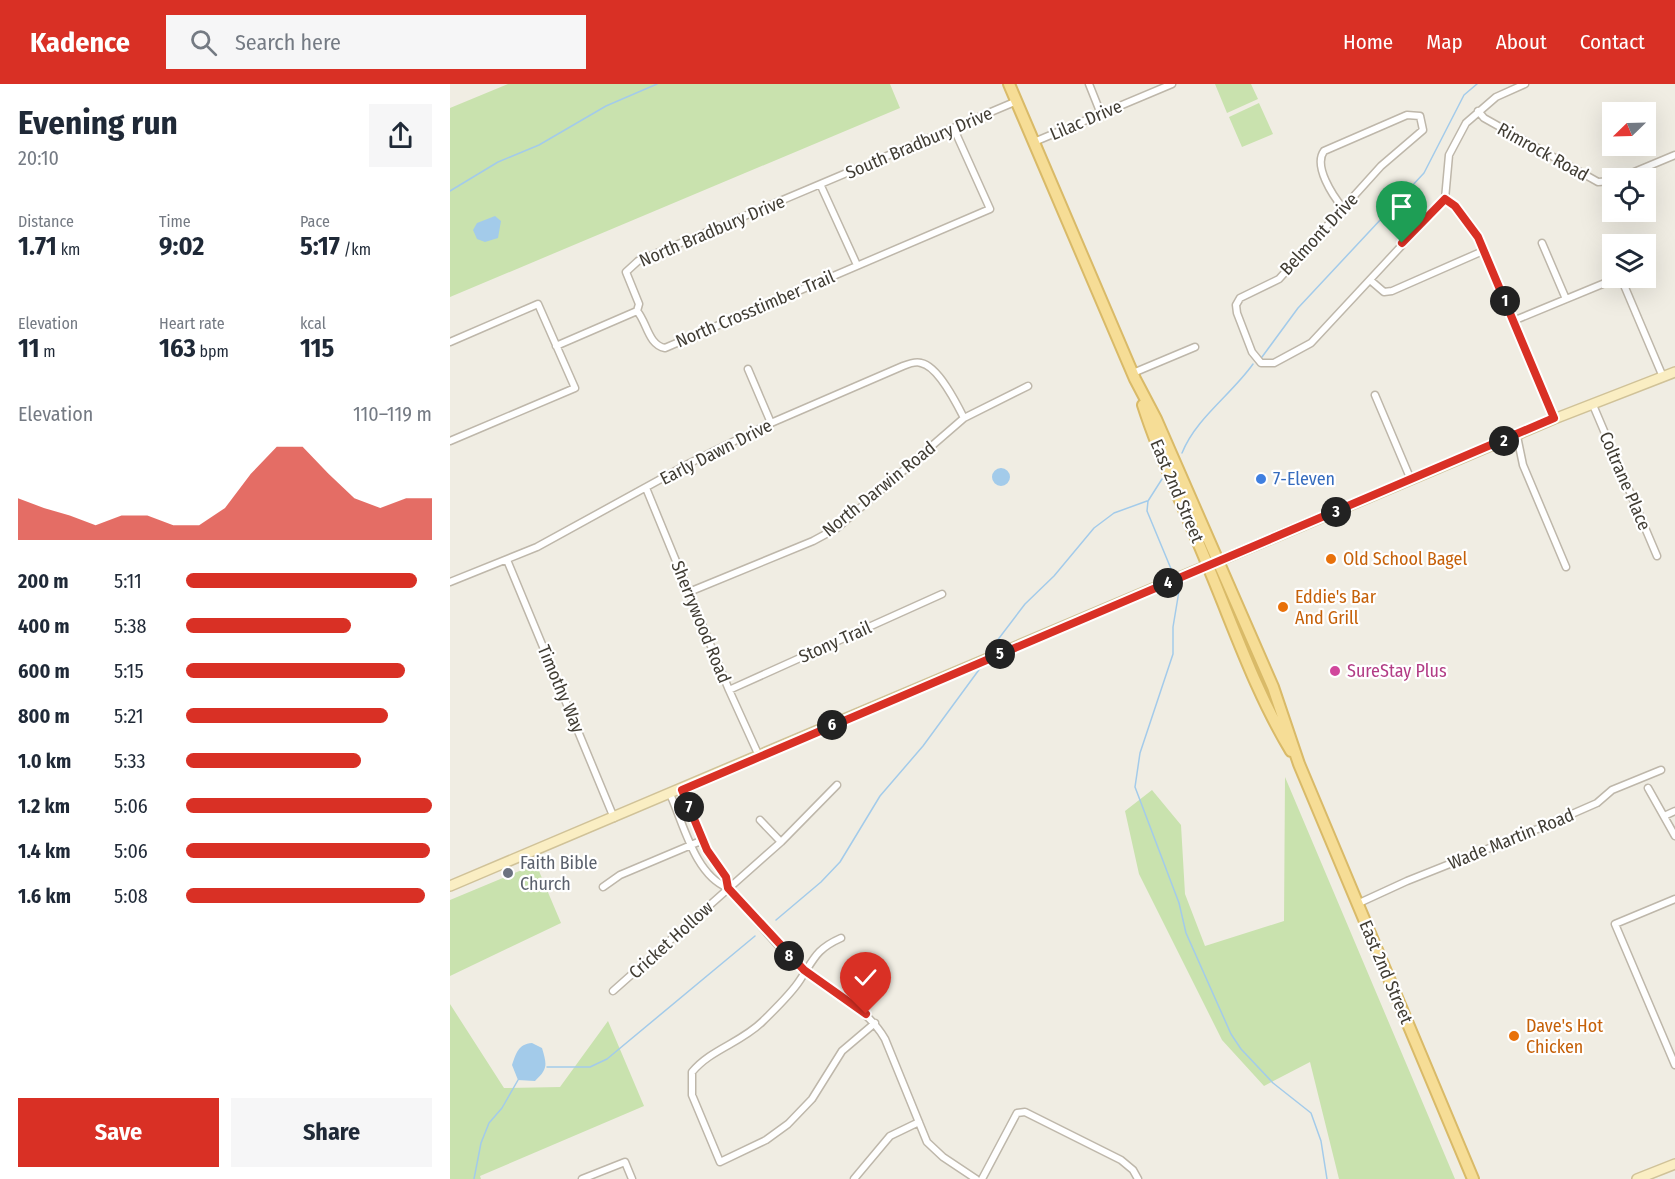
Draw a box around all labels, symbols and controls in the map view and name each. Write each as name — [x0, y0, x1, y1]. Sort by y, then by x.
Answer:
search box — [166, 15, 586, 69]
text: Kadence — [30, 26, 130, 59]
icon: search — [187, 26, 220, 59]
text: Search here — [235, 29, 341, 56]
text: Home — [1343, 29, 1393, 55]
text: Map — [1426, 29, 1463, 55]
text: About — [1496, 29, 1547, 55]
text: Contact — [1580, 29, 1645, 55]
street label: Lilac Drive — [1047, 95, 1125, 145]
street label: South Bradbury Drive — [842, 102, 996, 184]
north arrow — [1602, 102, 1656, 156]
map controls — [1602, 102, 1656, 288]
text: Evening run — [18, 103, 178, 143]
button: share — [369, 104, 432, 167]
street label: Rimrock Road — [1493, 118, 1593, 186]
text: 20:10 — [18, 146, 59, 170]
button: locate — [1602, 168, 1656, 222]
pin — [1376, 181, 1427, 243]
street label: Belmont Drive — [1275, 188, 1363, 280]
street label: North Bradbury Drive — [636, 190, 788, 272]
icon: arrive — [1385, 190, 1418, 223]
text: Distance — [18, 212, 74, 231]
text: Time — [159, 212, 191, 231]
text: Pace — [300, 212, 330, 231]
text: 1.71 — [18, 231, 57, 262]
text: 9:02 — [159, 231, 204, 262]
text: 5:17 — [300, 231, 340, 262]
button: layers — [1602, 234, 1656, 288]
text: km — [57, 240, 80, 259]
text: /km — [340, 240, 371, 259]
street label: North Crosstimber Trail — [672, 265, 838, 352]
pin: 1 — [1490, 286, 1520, 316]
text: 1 — [1502, 291, 1508, 310]
text: Elevation — [18, 314, 78, 333]
text: Heart rate — [159, 314, 225, 333]
text: kcal — [300, 314, 326, 333]
text: 11 — [18, 333, 40, 364]
text: 163 — [159, 333, 196, 364]
text: 115 — [300, 333, 334, 364]
text: m — [40, 342, 56, 361]
text: bpm — [196, 342, 229, 361]
text: Elevation — [18, 402, 93, 426]
text: 110–119 m — [353, 402, 432, 426]
street label: Early Dawn Drive — [656, 414, 776, 490]
pin: 2 — [1489, 426, 1519, 456]
street label: Coltrane Place — [1594, 428, 1656, 534]
text: 2 — [1500, 431, 1508, 450]
street label: East 2nd Street — [1145, 436, 1209, 546]
street label: North Darwin Road — [818, 437, 940, 541]
place label: 7-Eleven — [1273, 468, 1335, 490]
marker: 7-Eleven — [1254, 472, 1268, 486]
pin: 3 — [1321, 497, 1351, 527]
text: 3 — [1332, 502, 1340, 521]
place label: Old School Bagel — [1343, 548, 1467, 570]
marker: Old School Bagel — [1324, 552, 1338, 566]
street label: Sherrywood Road — [666, 558, 736, 686]
pin: 4 — [1153, 568, 1183, 598]
text: 200 m — [18, 569, 69, 593]
text: 5:11 — [114, 569, 142, 593]
text: 4 — [1164, 573, 1172, 592]
place label: Eddie's Bar And Grill — [1295, 586, 1377, 629]
marker: Eddie's Bar And Grill — [1276, 600, 1290, 614]
text: 400 m — [18, 614, 70, 638]
text: 5:38 — [114, 614, 147, 638]
street label: Stony Trail — [795, 616, 875, 668]
pin: 5 — [985, 639, 1015, 669]
street label: Timothy Way — [533, 642, 589, 736]
text: 5 — [996, 644, 1004, 663]
text: 600 m — [18, 659, 70, 683]
text: 5:15 — [114, 659, 144, 683]
place label: SureStay Plus — [1347, 660, 1447, 682]
marker: SureStay Plus — [1328, 664, 1342, 678]
text: 800 m — [18, 704, 70, 728]
text: 5:21 — [114, 704, 144, 728]
pin: 6 — [817, 710, 847, 740]
text: 6 — [828, 715, 836, 734]
text: 1.0 km — [18, 749, 71, 773]
text: 5:33 — [114, 749, 146, 773]
pin: 7 — [674, 792, 704, 822]
text: 1.2 km — [18, 794, 70, 818]
text: 5:06 — [114, 794, 148, 818]
text: 7 — [686, 797, 692, 816]
street label: Wade Martin Road — [1445, 804, 1577, 874]
text: 1.4 km — [18, 839, 70, 863]
text: 5:06 — [114, 839, 148, 863]
place label: Faith Bible Church — [520, 852, 597, 895]
marker: Faith Bible Church — [501, 866, 515, 880]
text: 1.6 km — [18, 884, 71, 908]
text: 5:08 — [114, 884, 148, 908]
street label: Cricket Hollow — [624, 896, 718, 984]
street label: East 2nd Street — [1354, 917, 1418, 1027]
pin: 8 — [774, 941, 804, 971]
text: 8 — [785, 946, 793, 965]
pin — [840, 952, 891, 1014]
icon: check — [849, 961, 882, 994]
place label: Dave's Hot Chicken — [1526, 1015, 1603, 1058]
marker: Dave's Hot Chicken — [1507, 1029, 1521, 1043]
button: Save — [18, 1098, 219, 1167]
button: Share — [231, 1098, 432, 1167]

